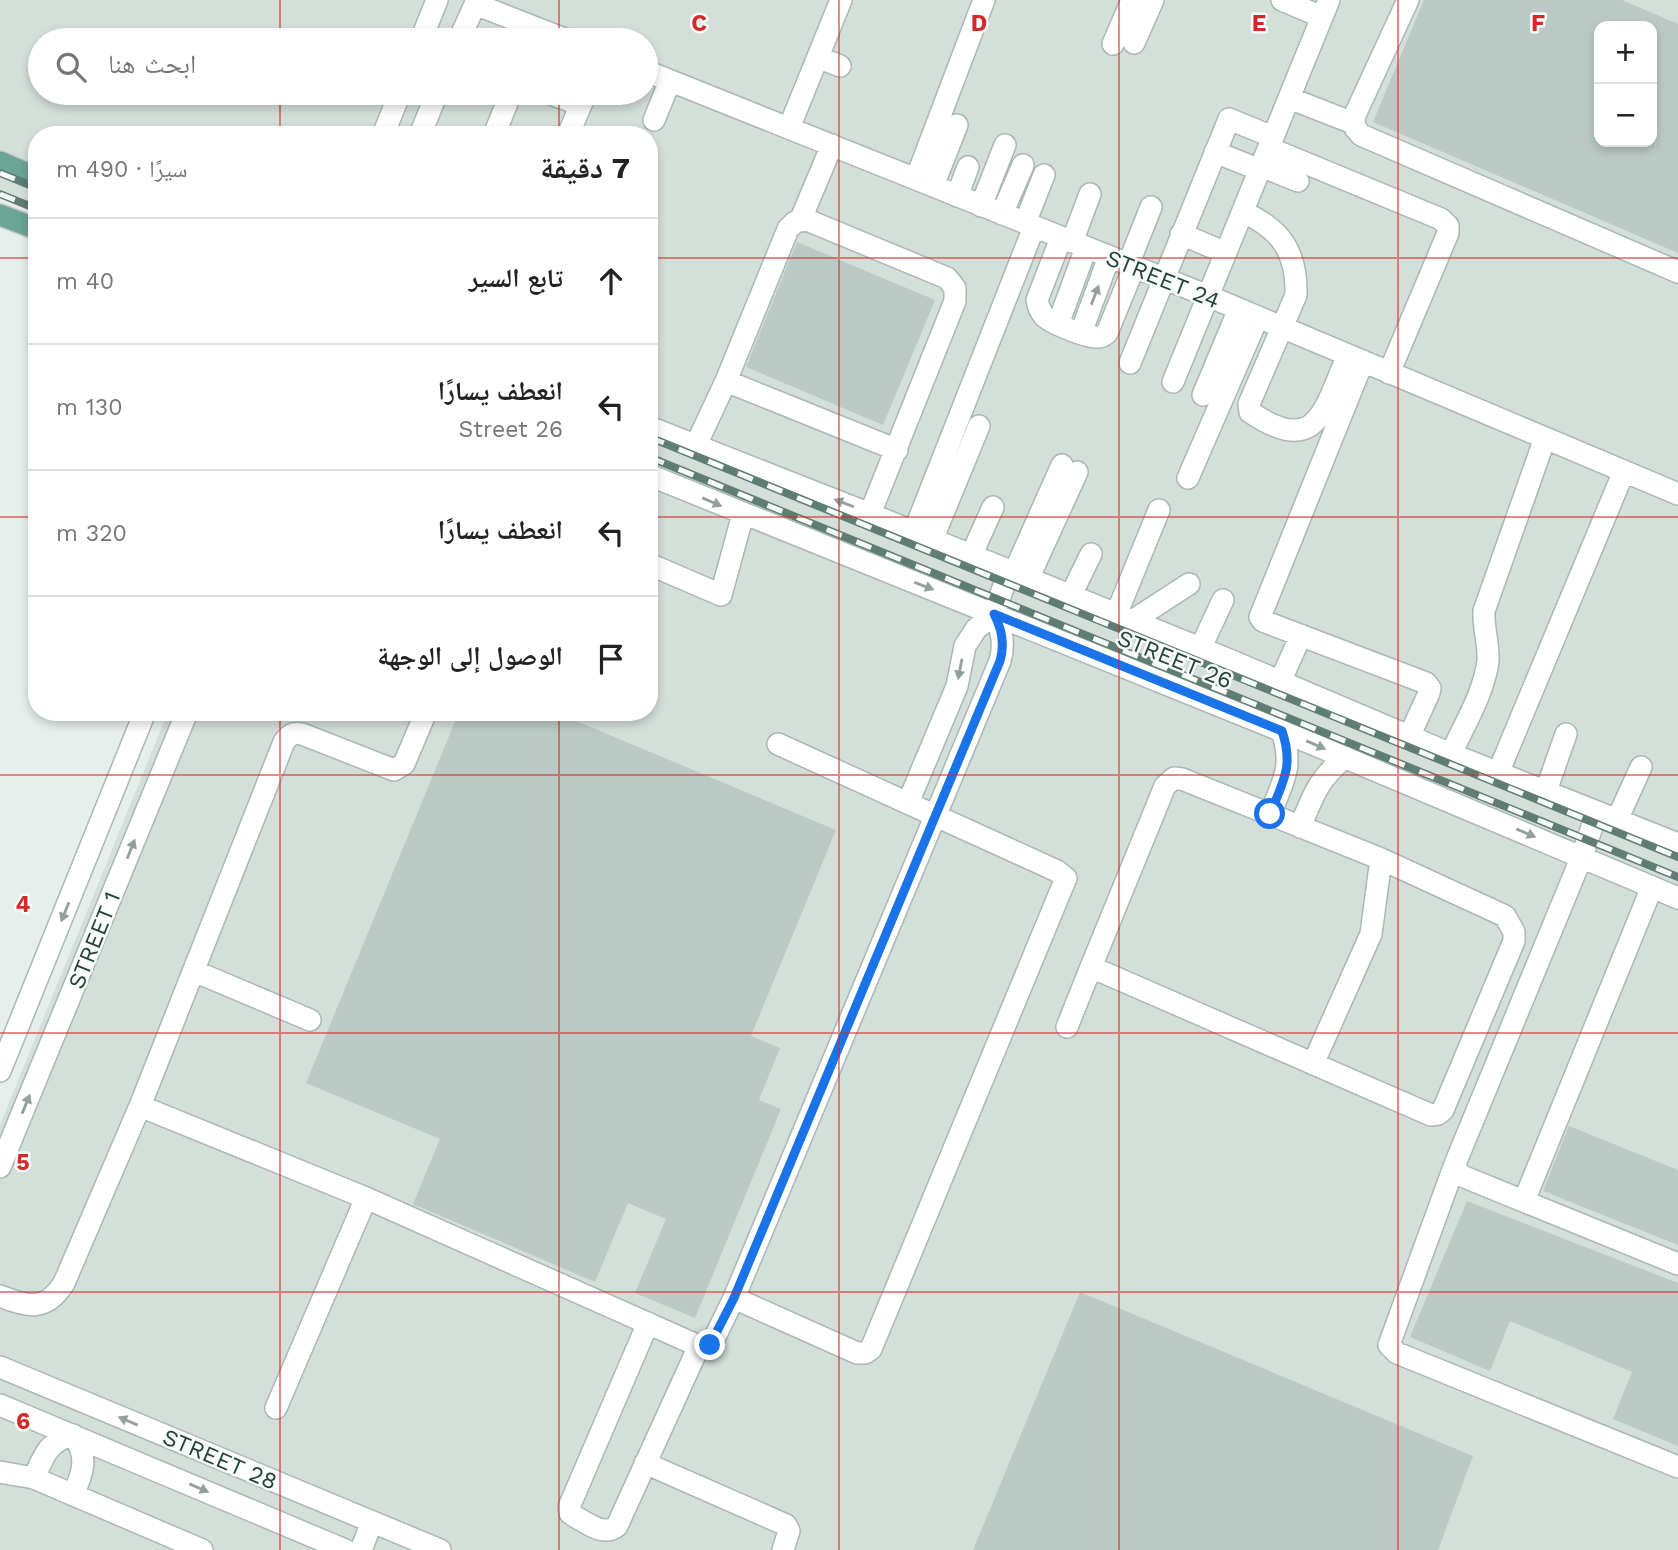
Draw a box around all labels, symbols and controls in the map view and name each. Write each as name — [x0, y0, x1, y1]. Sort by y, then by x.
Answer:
text: C — [691, 10, 707, 37]
text: D — [971, 10, 987, 37]
text: E — [1252, 10, 1266, 37]
text: F — [1531, 10, 1545, 37]
map controls — [1594, 21, 1657, 147]
button: + — [1594, 21, 1657, 84]
search box — [28, 28, 658, 105]
icon: search — [52, 48, 90, 86]
text: ابحث هنا — [108, 49, 196, 79]
button: − — [1594, 84, 1657, 147]
text: 7 دقيقة — [540, 150, 630, 185]
text: سيرًا · 490 m — [56, 156, 187, 183]
street label: STREET 24 — [1102, 244, 1224, 315]
icon: ahead — [592, 262, 630, 300]
text: تابع السير — [469, 263, 563, 293]
text: 40 m — [56, 268, 114, 295]
one-way arrow — [1090, 284, 1101, 305]
text: انعطف يسارًا — [438, 376, 563, 406]
icon: left — [592, 388, 630, 426]
text: 130 m — [56, 394, 122, 421]
text: Street 26 — [459, 416, 563, 443]
one-way arrow — [702, 496, 723, 507]
one-way arrow — [833, 498, 854, 509]
icon: left — [592, 514, 630, 552]
text: انعطف يسارًا — [438, 515, 563, 545]
text: 320 m — [56, 520, 127, 547]
one-way arrow — [913, 580, 934, 591]
street label: STREET 26 — [1114, 624, 1236, 695]
icon: arrive — [592, 640, 630, 678]
text: الوصول إلى الوجهة — [377, 641, 563, 671]
one-way arrow — [955, 658, 966, 680]
one-way arrow — [1306, 739, 1326, 751]
route start — [1254, 798, 1285, 829]
one-way arrow — [1516, 827, 1537, 838]
one-way arrow — [126, 838, 137, 859]
street label: STREET 1 — [63, 888, 126, 993]
text: 4 — [16, 891, 31, 918]
one-way arrow — [59, 901, 70, 922]
one-way arrow — [21, 1094, 32, 1115]
text: 5 — [16, 1149, 30, 1176]
route end — [694, 1329, 725, 1360]
text: 6 — [16, 1408, 30, 1435]
one-way arrow — [117, 1415, 138, 1426]
street label: STREET 28 — [159, 1423, 281, 1496]
one-way arrow — [188, 1483, 209, 1494]

